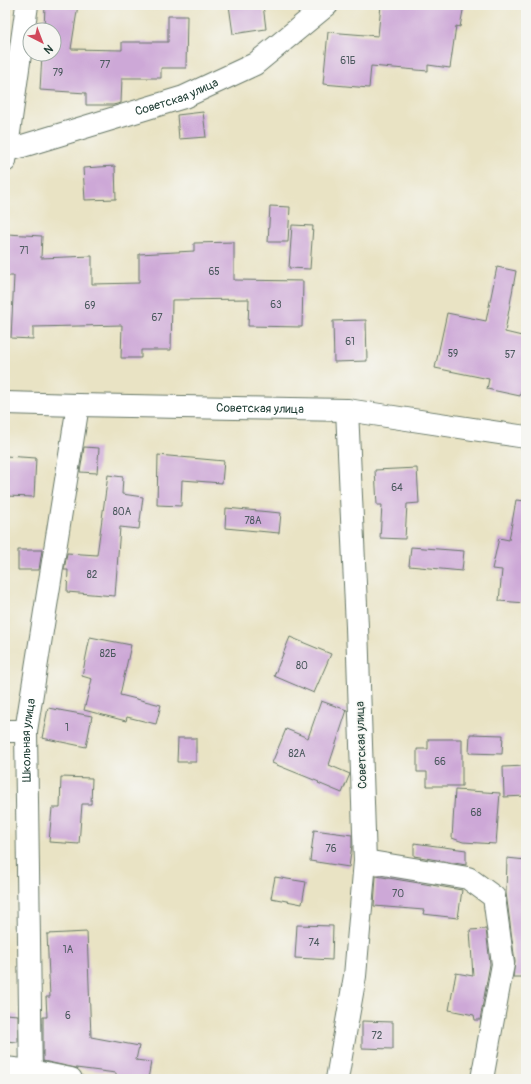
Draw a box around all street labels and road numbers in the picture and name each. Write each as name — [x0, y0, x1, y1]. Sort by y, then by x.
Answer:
street label: Советская улица — [133, 75, 221, 119]
street label: Советская улица — [216, 401, 304, 417]
street label: Школьная улица — [19, 697, 39, 782]
street label: Советская улица — [352, 700, 371, 789]

